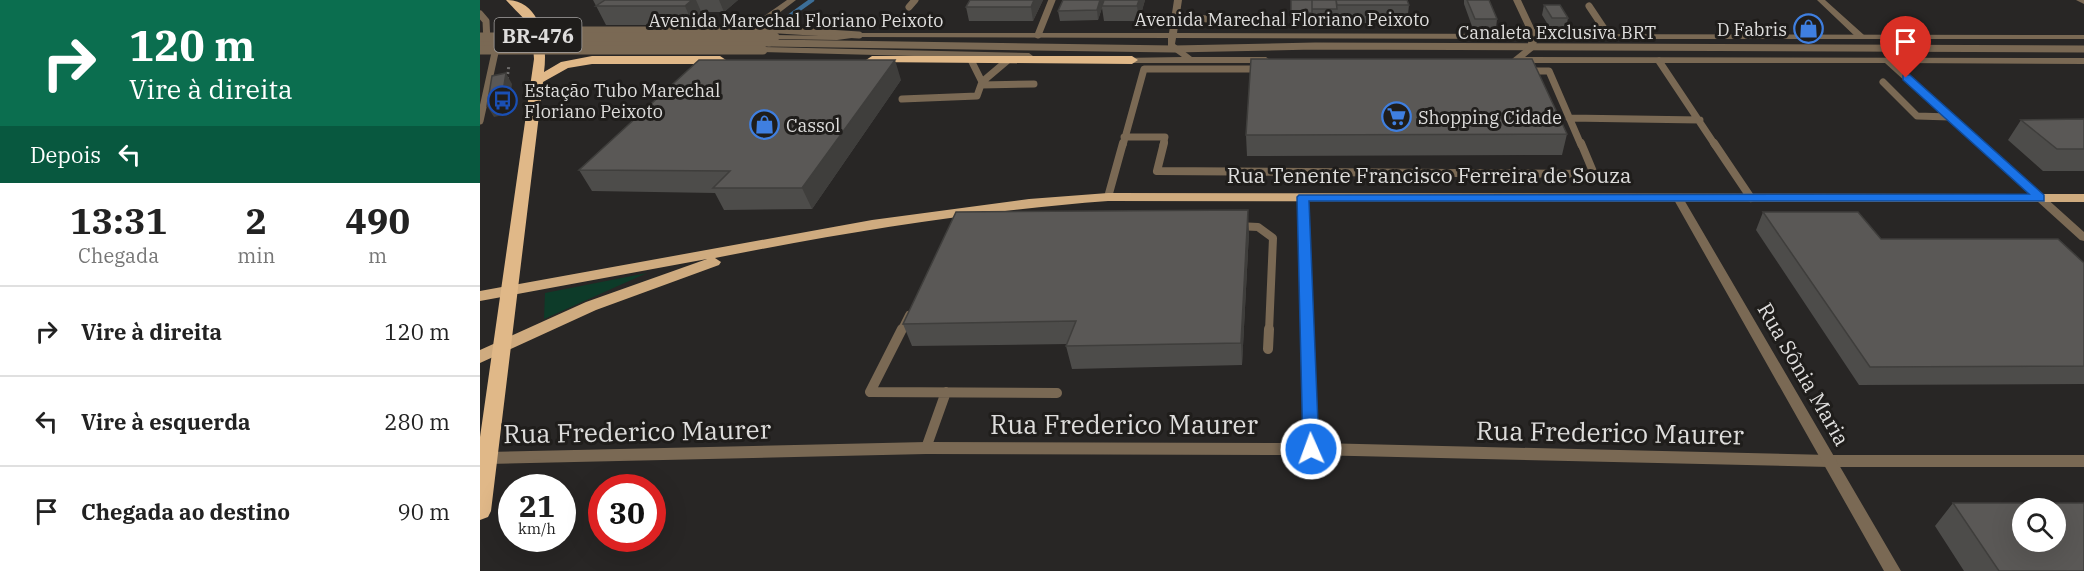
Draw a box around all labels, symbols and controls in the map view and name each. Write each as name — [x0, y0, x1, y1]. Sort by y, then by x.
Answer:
street label: Avenida Marechal Floriano Peixoto — [1135, 8, 1429, 31]
street label: Avenida Marechal Floriano Peixoto — [649, 9, 943, 32]
shop icon: D Fabris — [1792, 13, 1824, 45]
pin — [1880, 16, 1931, 78]
text: 120 m — [129, 18, 255, 73]
road number: BR-476 — [494, 18, 581, 52]
place label: D Fabris — [1717, 18, 1787, 41]
street label: Canaleta Exclusiva BRT — [1458, 21, 1657, 44]
icon: right — [30, 24, 108, 102]
icon: arrive — [1889, 25, 1922, 58]
text: Vire à direita — [129, 71, 293, 106]
place label: Estação Tubo Marechal Floriano Peixoto — [524, 79, 720, 123]
bus stop icon: Estação Tubo Marechal Floriano Peixoto — [487, 84, 519, 116]
supermarket icon: Shopping Cidade — [1381, 101, 1413, 133]
place label: Shopping Cidade — [1418, 106, 1562, 129]
shop icon: Cassol — [749, 109, 781, 141]
place label: Cassol — [786, 114, 840, 137]
icon: left — [113, 138, 146, 171]
text: Depois — [30, 140, 101, 169]
street label: Rua Tenente Francisco Ferreira de Souza — [1227, 161, 1631, 189]
text: 13:31 — [70, 197, 167, 244]
text: 2 — [245, 197, 267, 244]
text: 490 — [345, 197, 410, 244]
text: Chegada — [78, 242, 159, 269]
text: min — [237, 242, 275, 269]
text: m — [368, 242, 387, 269]
street label: Rua Sônia Maria — [1752, 297, 1856, 451]
icon: right — [30, 315, 63, 348]
text: Vire à direita — [81, 317, 222, 346]
text: 120 m — [384, 317, 450, 346]
icon: left — [30, 405, 63, 438]
text: Vire à esquerda — [81, 407, 251, 436]
text: 280 m — [384, 407, 450, 436]
street label: Rua Frederico Maurer — [990, 407, 1259, 441]
street label: Rua Frederico Maurer — [503, 412, 772, 450]
street label: Rua Frederico Maurer — [1476, 413, 1745, 451]
position arrow — [1279, 417, 1343, 481]
speed limit sign: 30 — [588, 474, 666, 552]
text: 21 — [519, 486, 555, 525]
icon: arrive — [30, 495, 63, 528]
text: Chegada ao destino — [81, 497, 290, 526]
text: 90 m — [398, 497, 450, 526]
map controls — [2012, 498, 2066, 552]
button: search — [2012, 498, 2066, 552]
text: km/h — [518, 519, 556, 538]

